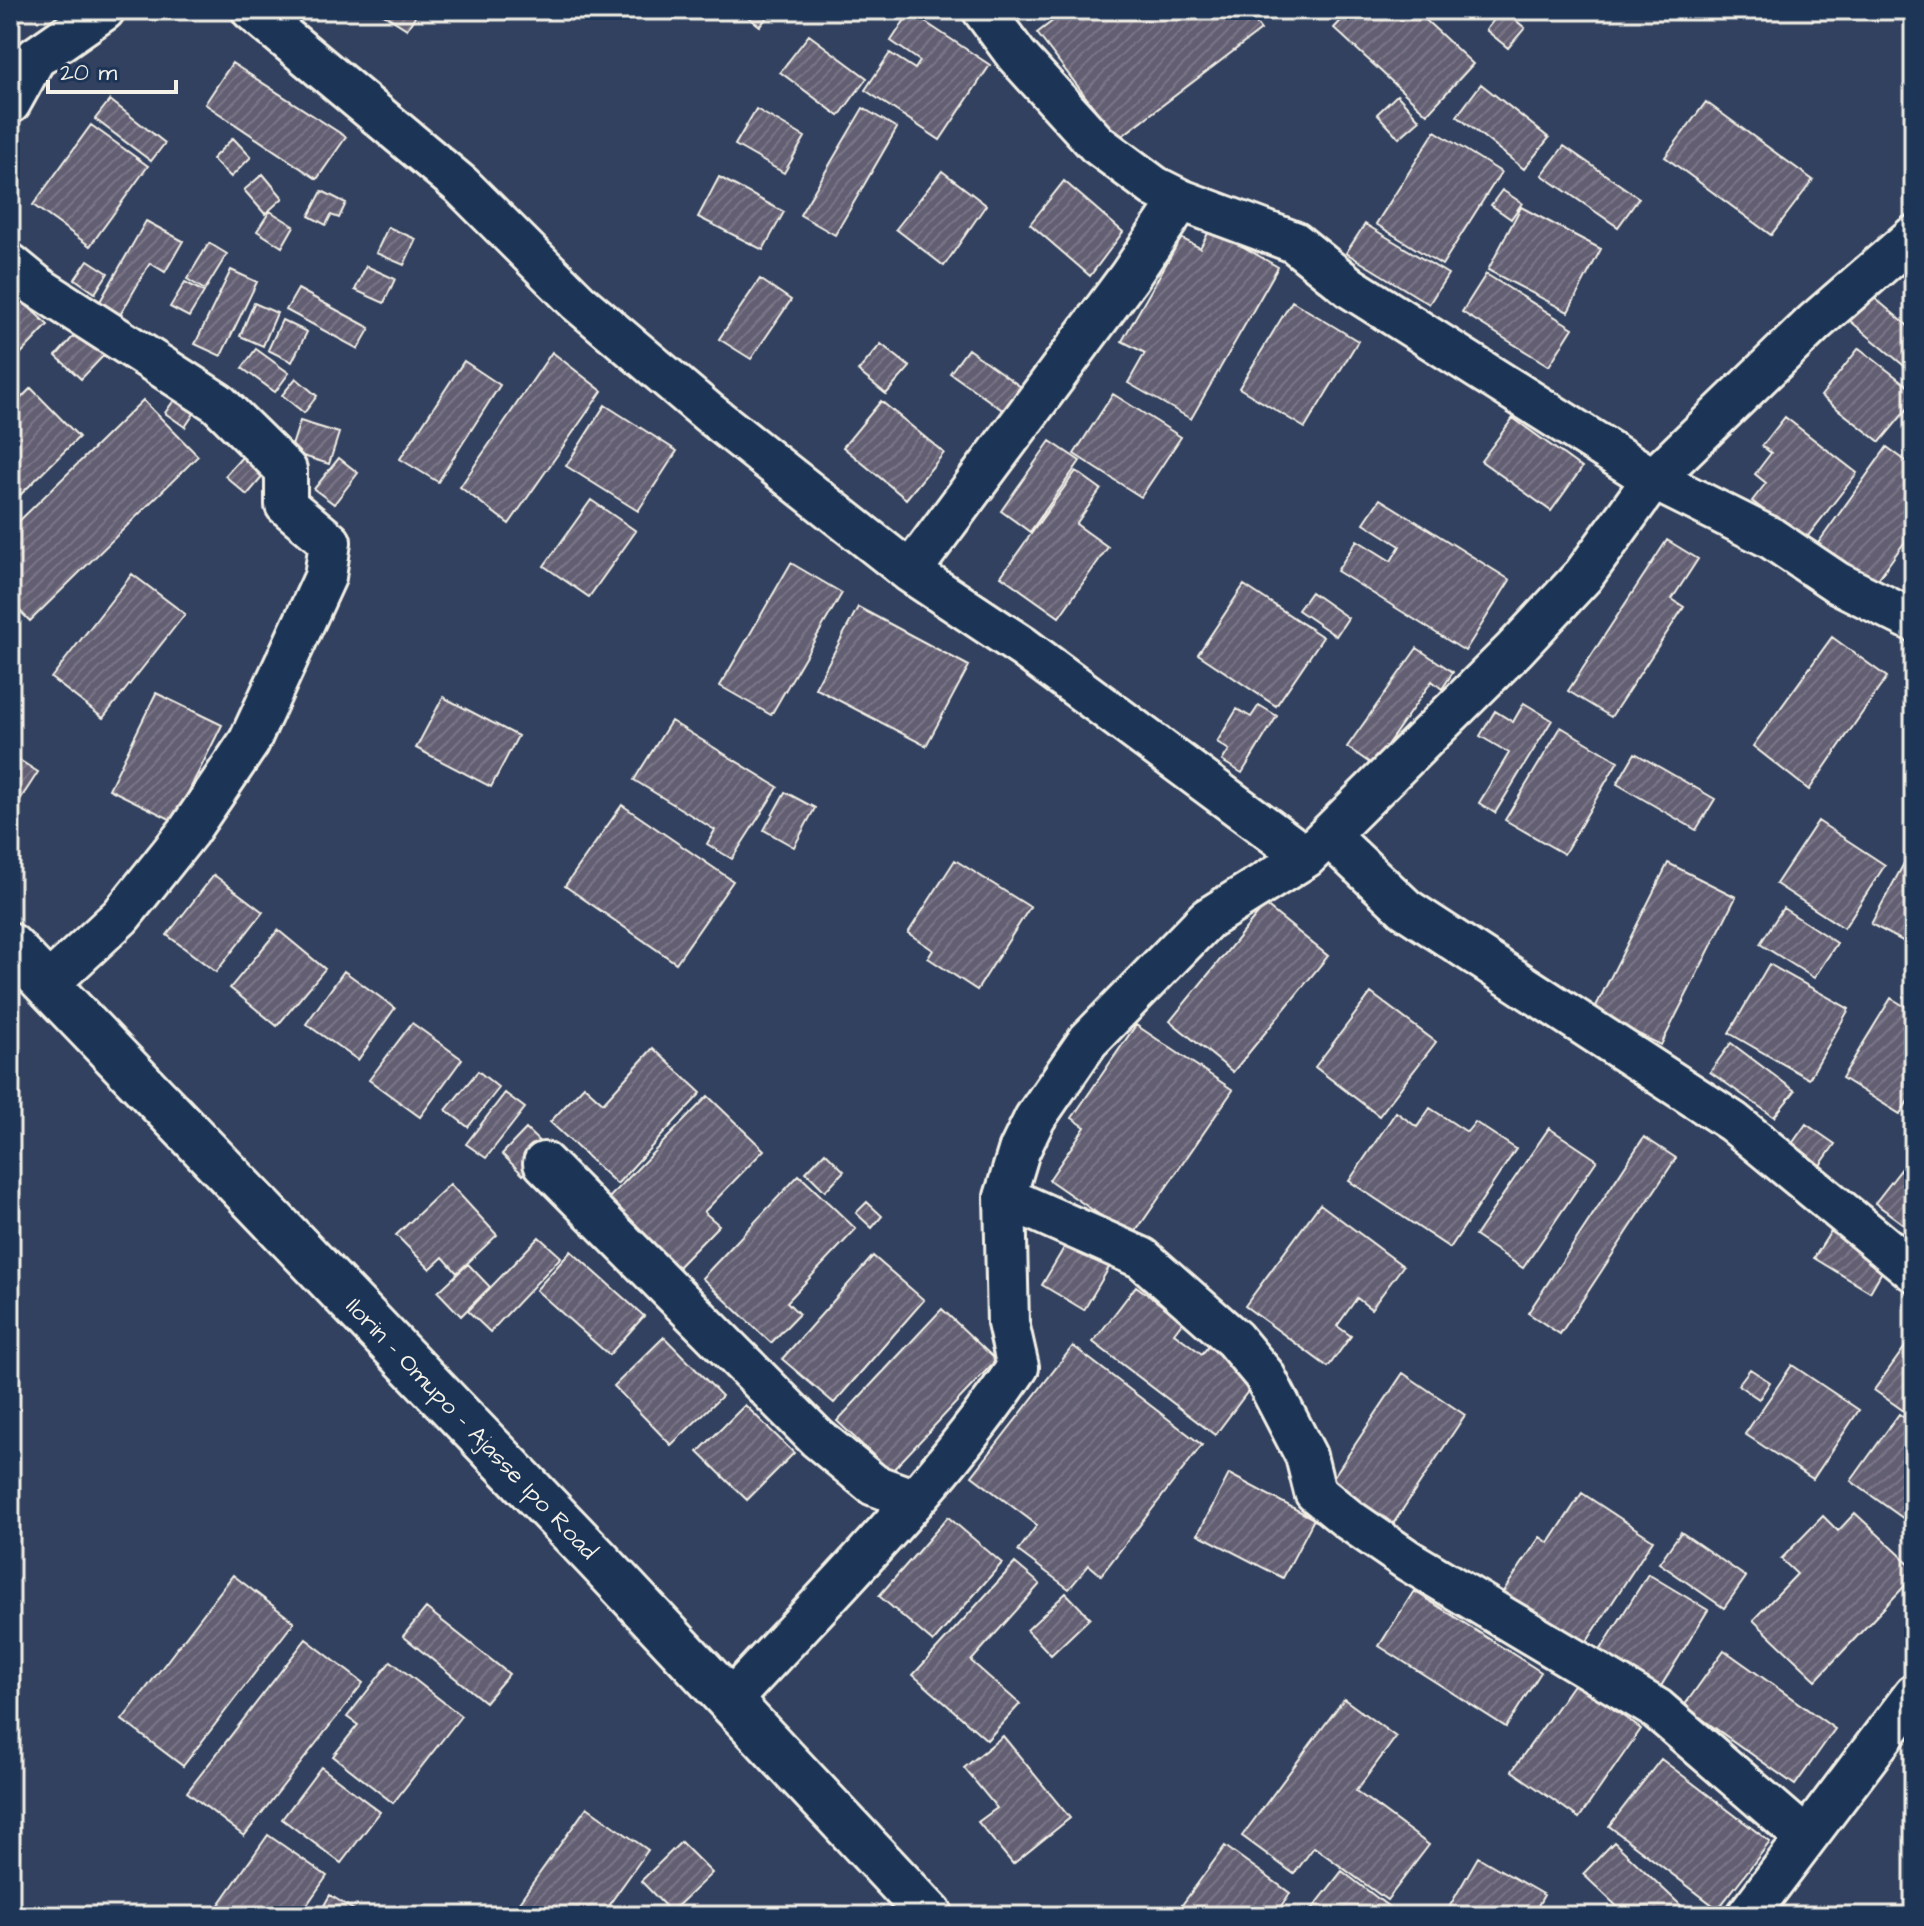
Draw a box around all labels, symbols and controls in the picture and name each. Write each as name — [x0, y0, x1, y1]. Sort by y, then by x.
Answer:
scale bar — [48, 44, 176, 94]
text: 20 m — [60, 56, 117, 90]
street label: Ilorin - Omupo - Ajasse Ipo Road — [338, 1291, 605, 1568]

